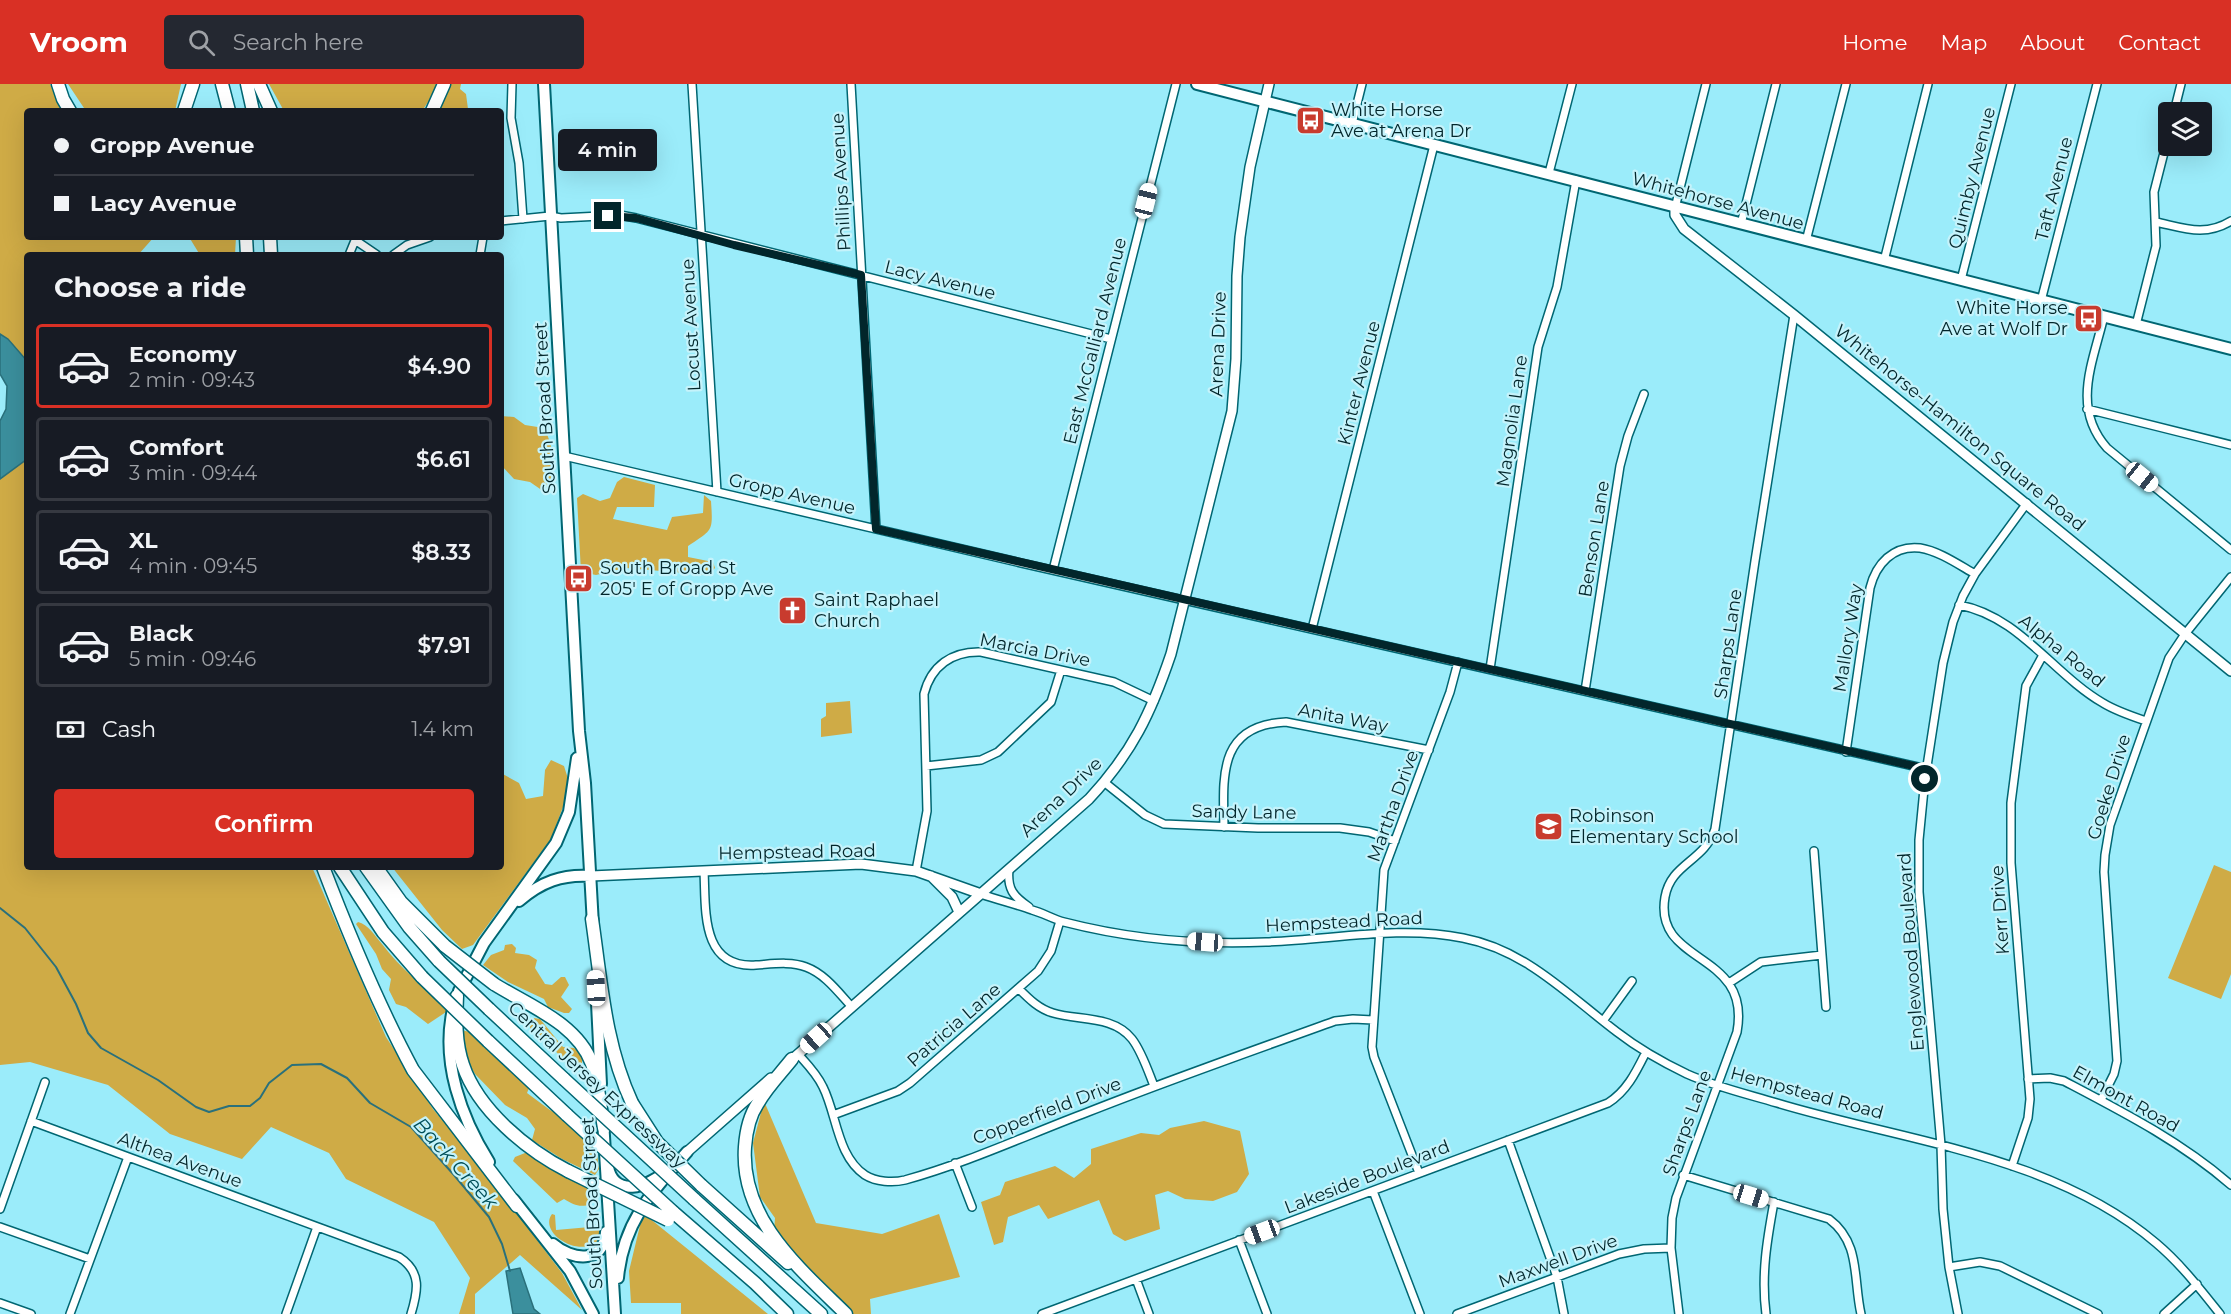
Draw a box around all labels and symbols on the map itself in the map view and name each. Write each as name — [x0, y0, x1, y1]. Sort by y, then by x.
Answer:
place label: White Horse Ave at Arena Dr — [1331, 99, 1472, 142]
bus stop icon: White Horse Ave at Arena Dr — [1294, 104, 1326, 136]
street label: Quimby Avenue — [1944, 105, 2000, 251]
street label: Phillips Avenue — [826, 112, 856, 252]
callout: 4 min — [558, 129, 658, 171]
street label: Taft Avenue — [2030, 135, 2078, 243]
street label: Whitehorse Avenue — [1630, 167, 1807, 235]
car — [1133, 181, 1159, 221]
route end — [594, 202, 621, 229]
street label: East McGalliard Avenue — [1059, 235, 1131, 447]
street label: Lacy Avenue — [882, 256, 998, 304]
street label: Locust Avenue — [677, 258, 705, 392]
street label: Arena Drive — [1205, 291, 1231, 397]
place label: White Horse Ave at Wolf Dr — [1940, 297, 2068, 340]
bus stop icon: White Horse Ave at Wolf Dr — [2073, 302, 2105, 334]
street label: Kinter Avenue — [1333, 318, 1385, 448]
street label: Whitehorse-Hamilton Square Road — [1830, 320, 2090, 536]
street label: South Broad Street — [530, 321, 560, 495]
street label: Magnolia Lane — [1492, 354, 1532, 488]
car — [2122, 459, 2162, 495]
street label: Gropp Avenue — [727, 469, 858, 519]
street label: Benson Lane — [1574, 479, 1614, 599]
place label: South Broad St 205' E of Gropp Ave — [600, 557, 774, 600]
bus stop icon: South Broad St 205' E of Gropp Ave — [563, 562, 595, 594]
street label: Mallory Way — [1829, 582, 1867, 694]
street label: Sharps Lane — [1709, 587, 1747, 700]
place label: Saint Raphael Church — [814, 589, 939, 632]
church icon: Saint Raphael Church — [777, 594, 809, 626]
street label: Alpha Road — [2014, 610, 2110, 692]
street label: Marcia Drive — [978, 629, 1092, 672]
street label: Anita Way — [1296, 699, 1390, 738]
street label: Goeke Drive — [2083, 731, 2136, 842]
street label: Martha Drive — [1363, 747, 1423, 865]
street label: Arena Drive — [1015, 752, 1107, 842]
route start — [1911, 765, 1938, 792]
street label: Sandy Lane — [1191, 800, 1297, 824]
place label: Robinson Elementary School — [1569, 805, 1739, 848]
school or university icon: Robinson Elementary School — [1532, 810, 1564, 842]
street label: Hempstead Road — [718, 840, 876, 864]
street label: Englewood Boulevard — [1893, 852, 1929, 1052]
street label: Kerr Drive — [1986, 865, 2014, 955]
street label: Hempstead Road — [1265, 907, 1423, 937]
car — [1186, 932, 1224, 952]
car — [586, 970, 606, 1006]
street label: Patricia Lane — [903, 978, 1005, 1072]
street label: Central Jersey Expressway — [504, 997, 691, 1173]
car — [797, 1019, 835, 1057]
street label: Elmont Road — [2069, 1061, 2183, 1137]
street label: Hempstead Road — [1728, 1062, 1886, 1124]
street label: Sharps Lane — [1658, 1067, 1716, 1179]
street label: Copperfield Drive — [970, 1073, 1124, 1149]
water label: Back Creek — [409, 1112, 504, 1215]
street label: South Broad Street — [577, 1116, 607, 1290]
street label: Althea Avenue — [115, 1127, 245, 1193]
street label: Lakeside Boulevard — [1281, 1135, 1453, 1219]
car — [1731, 1182, 1771, 1210]
car — [1242, 1217, 1282, 1247]
street label: Maxwell Drive — [1495, 1229, 1621, 1293]

